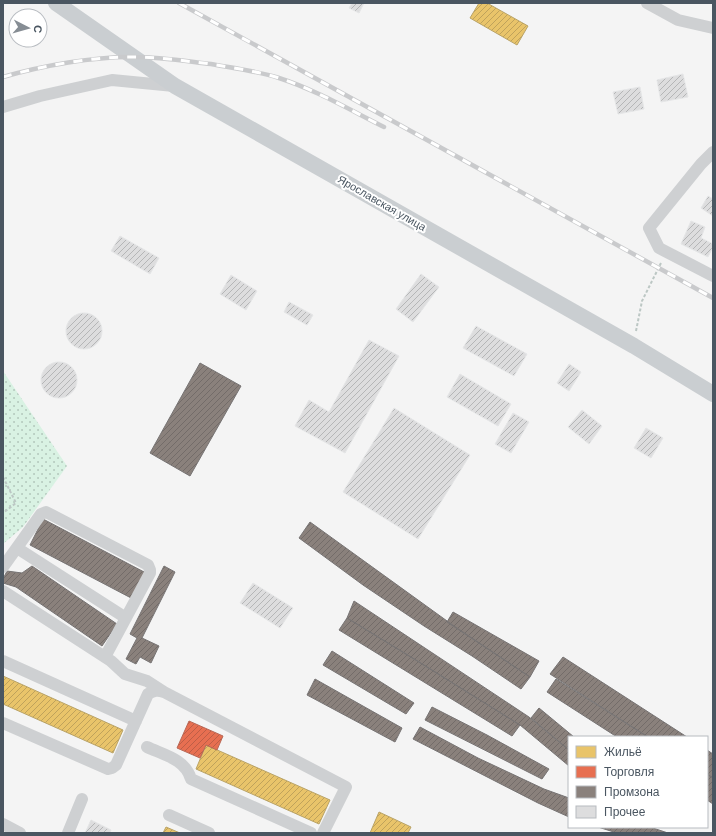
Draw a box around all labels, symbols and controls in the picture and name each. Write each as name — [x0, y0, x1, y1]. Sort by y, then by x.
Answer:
north arrow — [8, 8, 48, 48]
text: С — [31, 24, 45, 34]
street label: Ярославская улица — [335, 172, 429, 234]
legend — [568, 736, 708, 828]
text: Жильё — [604, 744, 642, 760]
text: Торговля — [604, 764, 654, 780]
text: Промзона — [604, 784, 660, 800]
text: Прочее — [604, 804, 646, 820]

